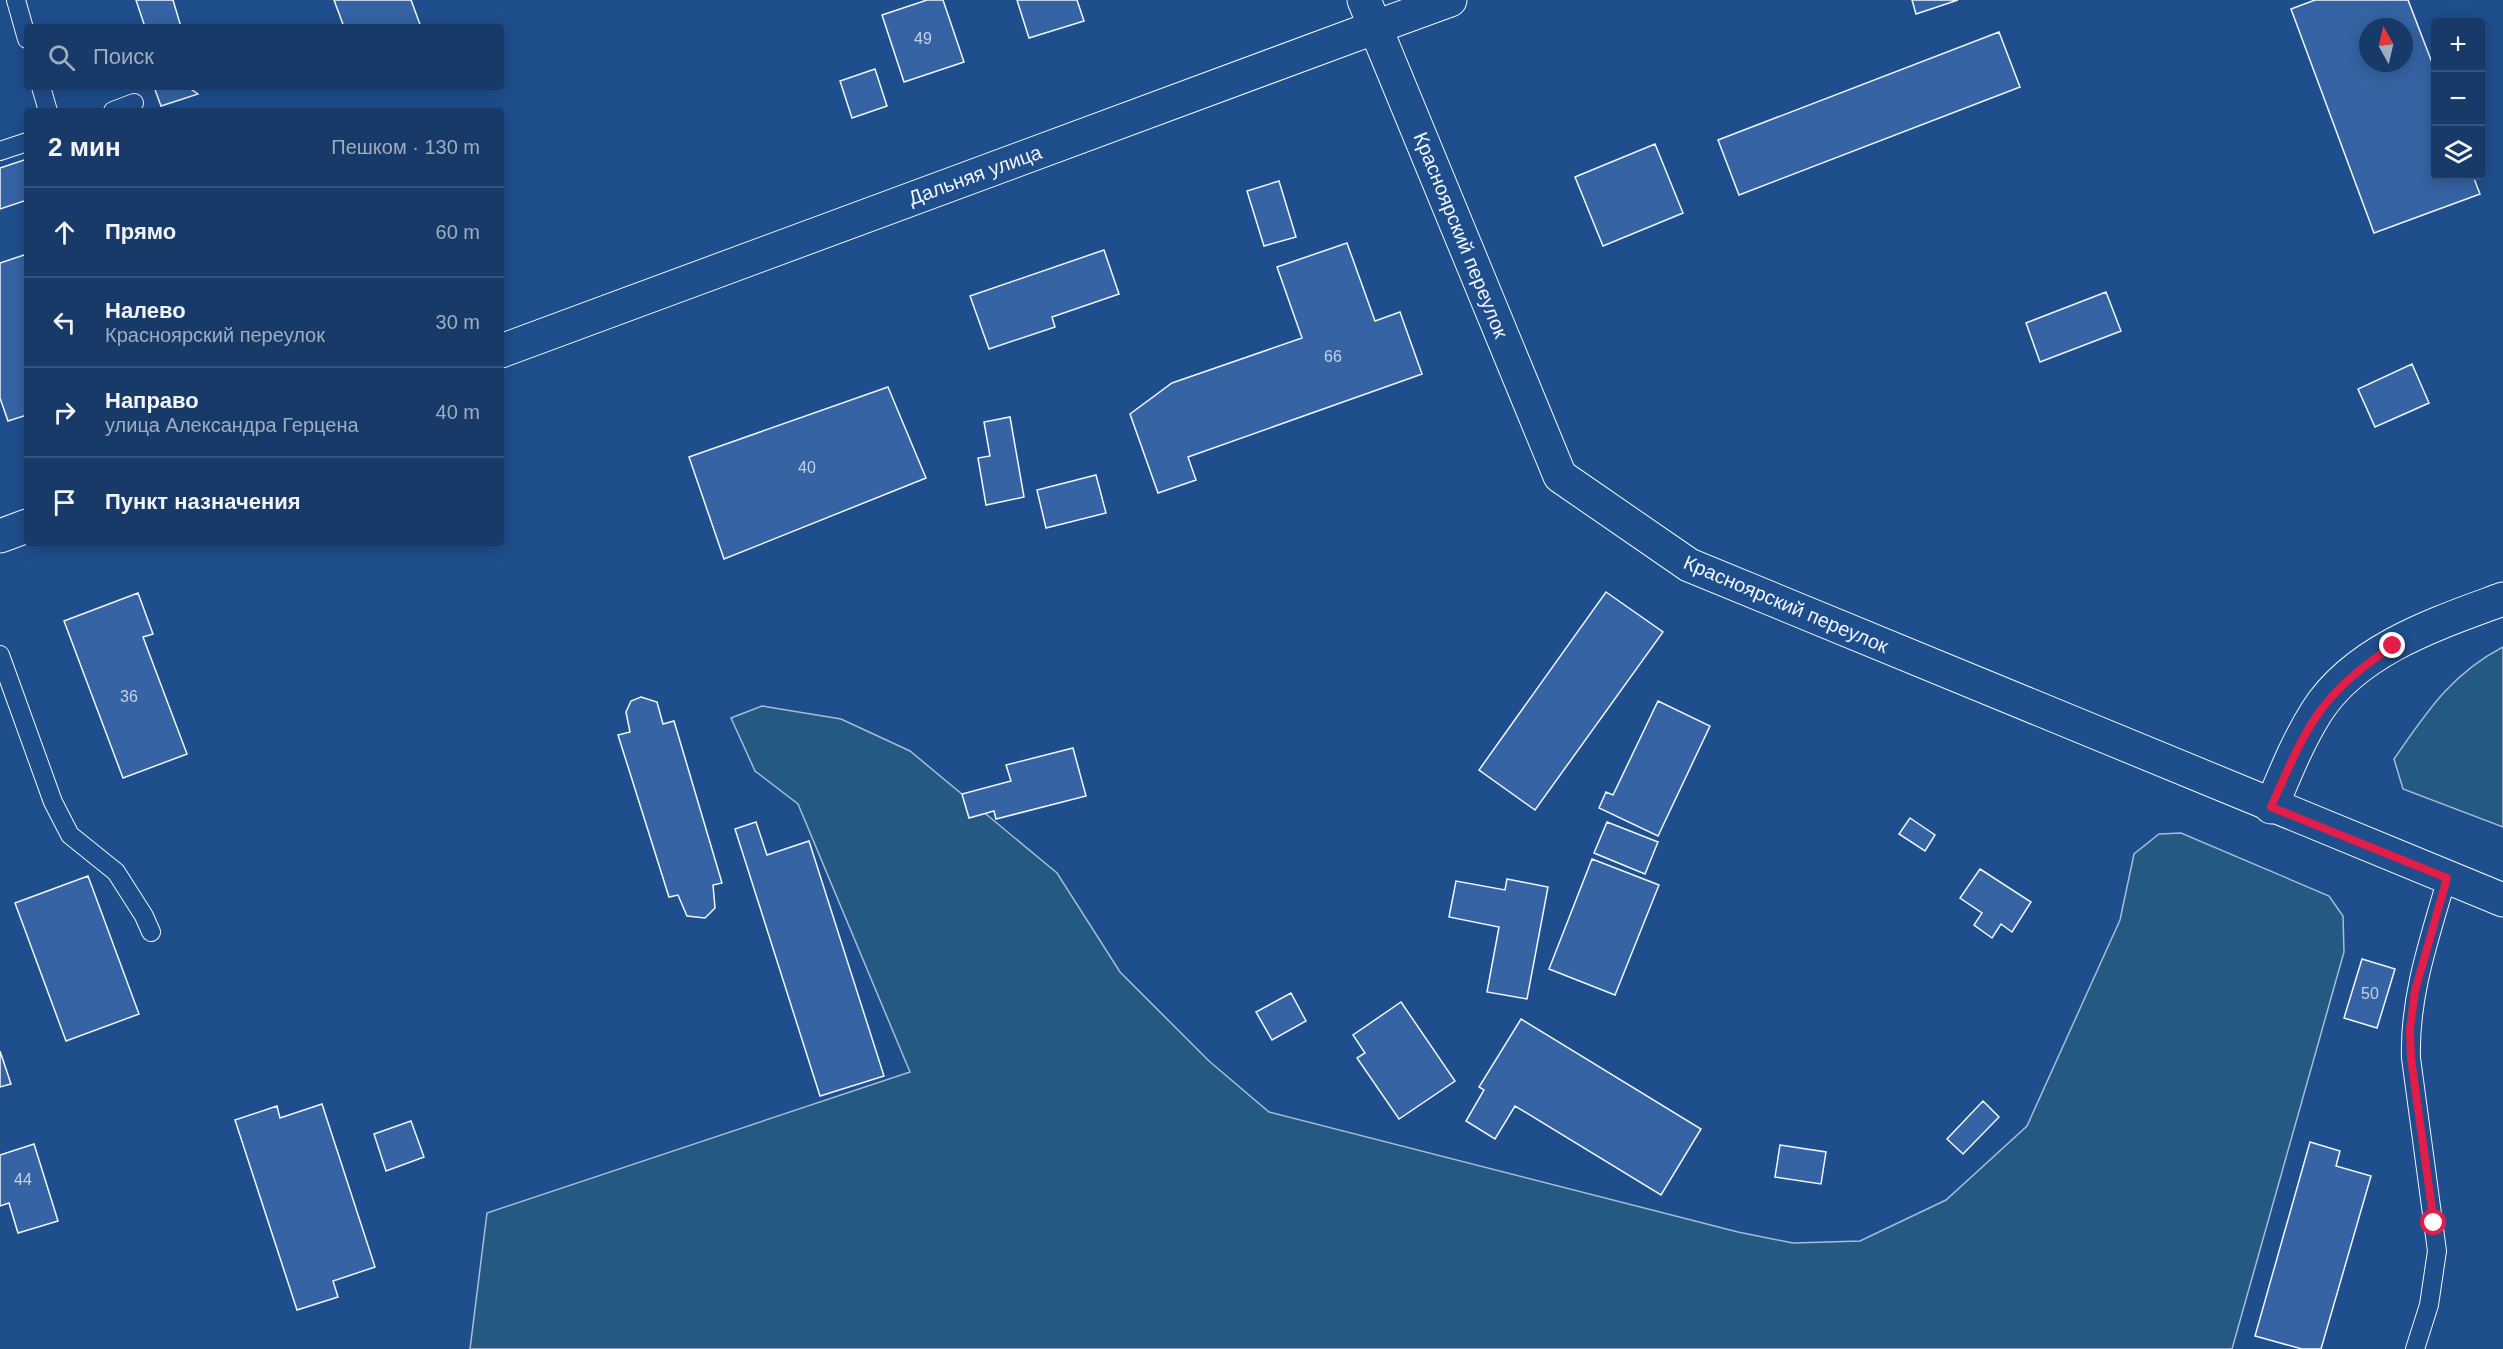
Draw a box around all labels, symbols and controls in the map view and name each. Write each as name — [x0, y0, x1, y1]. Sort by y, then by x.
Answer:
north arrow — [2359, 18, 2413, 72]
map controls — [2431, 18, 2485, 180]
button: + — [2431, 18, 2485, 72]
search box — [24, 24, 504, 90]
house number: 49 — [914, 30, 932, 47]
icon: search — [45, 41, 78, 74]
text: Поиск — [93, 44, 154, 69]
button: − — [2431, 72, 2485, 126]
button: layers — [2431, 126, 2485, 180]
street label: Красноярский переулок — [1410, 129, 1512, 341]
text: 2 мин — [48, 132, 121, 162]
text: Пешком · 130 m — [331, 136, 480, 158]
street label: Дальняя улица — [905, 140, 1045, 209]
icon: ahead — [48, 216, 81, 249]
text: Прямо — [105, 219, 176, 244]
text: 60 m — [436, 221, 480, 243]
text: Налево — [105, 298, 186, 323]
icon: left — [48, 306, 81, 339]
text: 30 m — [436, 311, 480, 333]
text: Красноярский переулок — [105, 324, 325, 346]
house number: 66 — [1324, 348, 1342, 365]
text: Направо — [105, 388, 199, 413]
icon: right — [48, 396, 81, 429]
text: 40 m — [436, 401, 480, 423]
text: улица Александра Герцена — [105, 414, 359, 436]
house number: 40 — [798, 459, 816, 476]
icon: arrive — [48, 486, 81, 519]
text: Пункт назначения — [105, 489, 301, 514]
street label: Красноярский переулок — [1680, 551, 1892, 657]
route end — [2379, 632, 2405, 658]
house number: 36 — [120, 688, 138, 705]
house number: 50 — [2361, 985, 2379, 1002]
house number: 44 — [14, 1171, 32, 1188]
route start — [2420, 1209, 2446, 1235]

